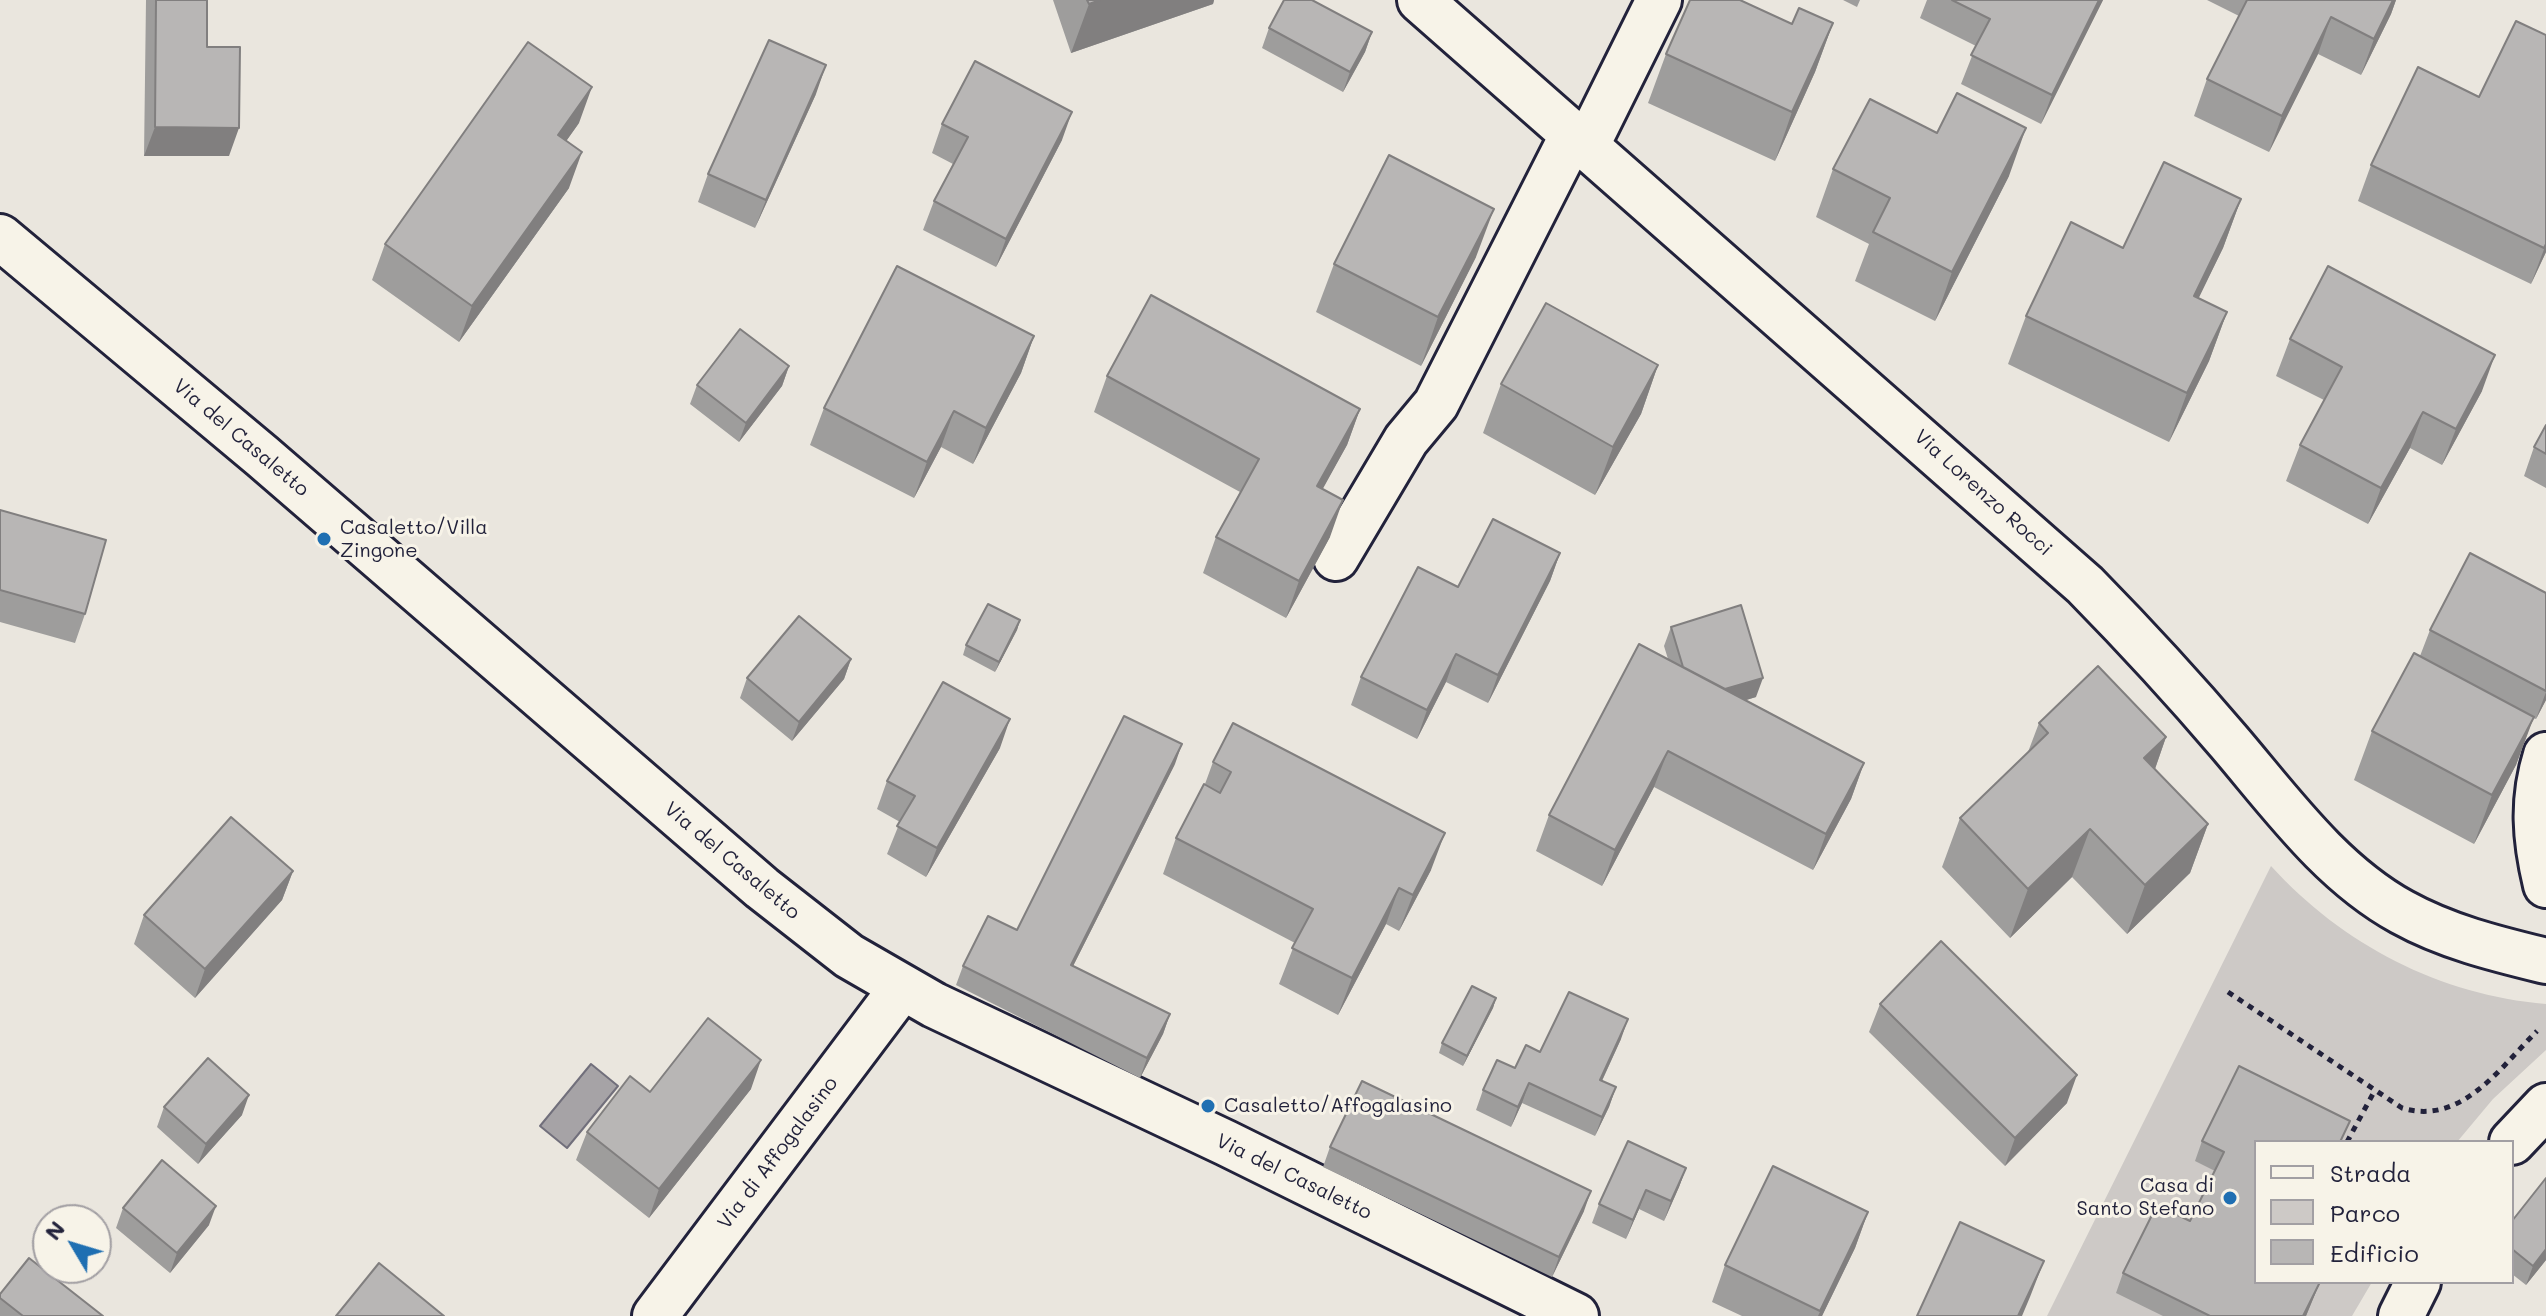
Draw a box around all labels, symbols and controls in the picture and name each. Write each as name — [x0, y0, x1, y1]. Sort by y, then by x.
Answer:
street label: Via del Casaletto — [168, 374, 314, 502]
street label: Via Lorenzo Rocci — [1909, 425, 2057, 561]
place label: Casaletto/Villa Zingone — [340, 516, 488, 563]
marker: Casaletto/Villa Zingone — [315, 530, 333, 548]
street label: Via del Casaletto — [659, 797, 805, 925]
street label: Via di Affogalasino — [713, 1072, 843, 1234]
place label: Casaletto/Affogalasino — [1224, 1094, 1452, 1118]
marker: Casaletto/Affogalasino — [1199, 1097, 1217, 1115]
street label: Via del Casaletto — [1212, 1129, 1376, 1225]
legend — [2254, 1140, 2514, 1284]
text: Strada — [2330, 1157, 2411, 1188]
place label: Casa di Santo Stefano — [2077, 1174, 2214, 1221]
marker: Casa di Santo Stefano — [2221, 1189, 2239, 1207]
text: Parco — [2330, 1197, 2400, 1228]
north arrow — [32, 1204, 112, 1284]
text: N — [38, 1215, 71, 1246]
text: Edificio — [2330, 1237, 2419, 1268]

